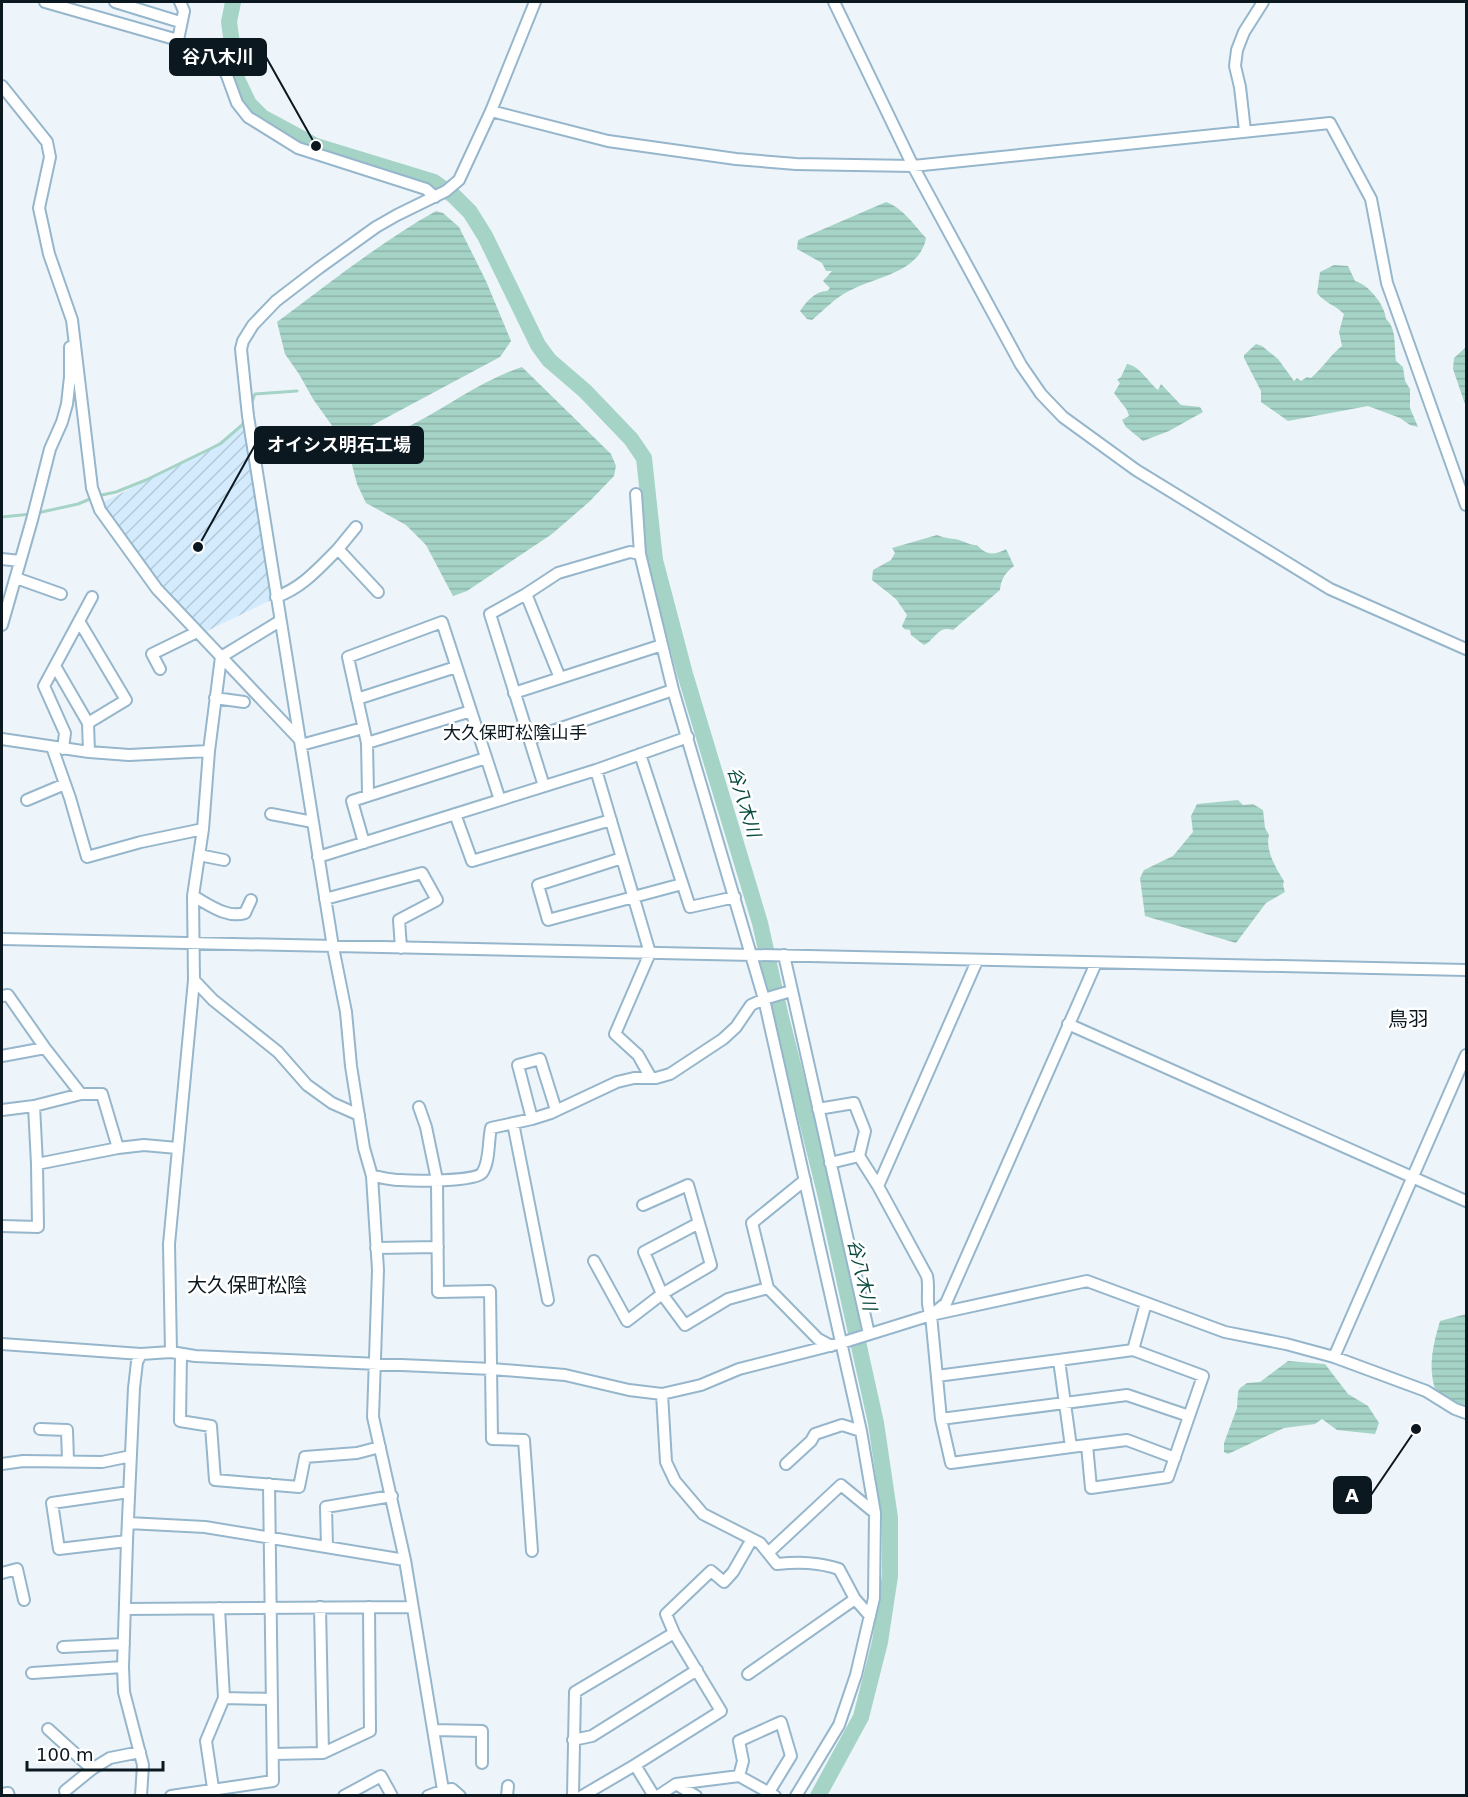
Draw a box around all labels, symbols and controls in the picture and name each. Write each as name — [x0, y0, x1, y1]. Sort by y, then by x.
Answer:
callout: 谷八木川 — [170, 39, 266, 75]
text: 谷八木川 — [182, 46, 254, 67]
callout: オイシス明石工場 — [255, 427, 423, 463]
text: オイシス明石工場 — [267, 434, 411, 455]
district label: 大久保町松陰山手 — [443, 722, 587, 743]
water label: 谷八木川 — [724, 764, 766, 841]
district label: 鳥羽 — [1388, 1007, 1428, 1031]
water label: 谷八木川 — [844, 1237, 881, 1314]
district label: 大久保町松陰 — [187, 1273, 307, 1297]
callout: A — [1334, 1477, 1371, 1513]
text: A — [1345, 1485, 1359, 1506]
scale bar — [27, 1734, 164, 1772]
text: 100 m — [36, 1744, 94, 1765]

